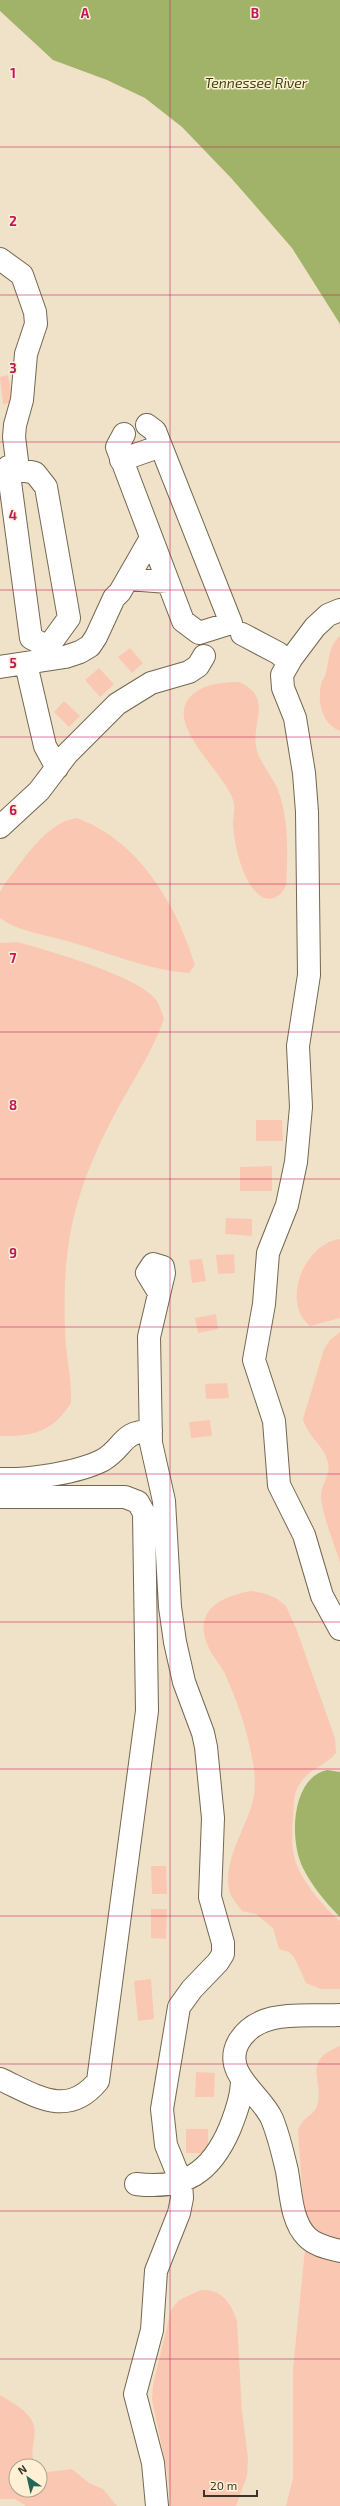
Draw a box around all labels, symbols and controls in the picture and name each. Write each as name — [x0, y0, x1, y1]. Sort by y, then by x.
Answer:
text: A — [81, 5, 90, 21]
text: B — [251, 5, 259, 21]
text: 1 — [10, 65, 16, 81]
water label: Tennessee River — [205, 74, 308, 91]
text: 2 — [9, 213, 17, 229]
text: 3 — [9, 360, 17, 376]
text: 4 — [9, 507, 17, 523]
text: 5 — [9, 655, 17, 671]
text: 6 — [9, 802, 17, 818]
text: 7 — [10, 950, 17, 966]
text: 8 — [9, 1097, 17, 1113]
text: 9 — [9, 1245, 17, 1261]
north arrow — [8, 2458, 48, 2498]
text: N — [15, 2462, 29, 2477]
scale bar — [204, 2472, 257, 2498]
text: 20 m — [210, 2478, 237, 2492]

